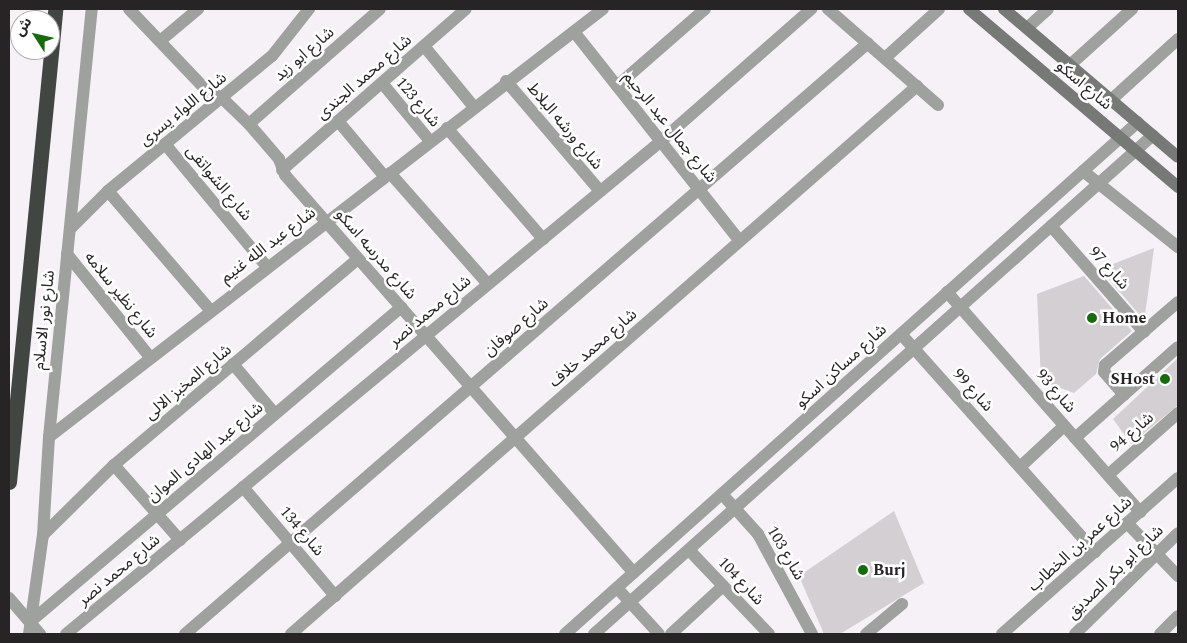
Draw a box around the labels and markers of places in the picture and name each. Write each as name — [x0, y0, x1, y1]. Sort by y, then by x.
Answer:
place label: Home — [1102, 308, 1146, 328]
marker: Home — [1086, 312, 1098, 324]
place label: SHost — [1111, 369, 1155, 389]
marker: SHost — [1159, 373, 1171, 385]
place label: Burj — [873, 560, 906, 580]
marker: Burj — [857, 564, 869, 576]

